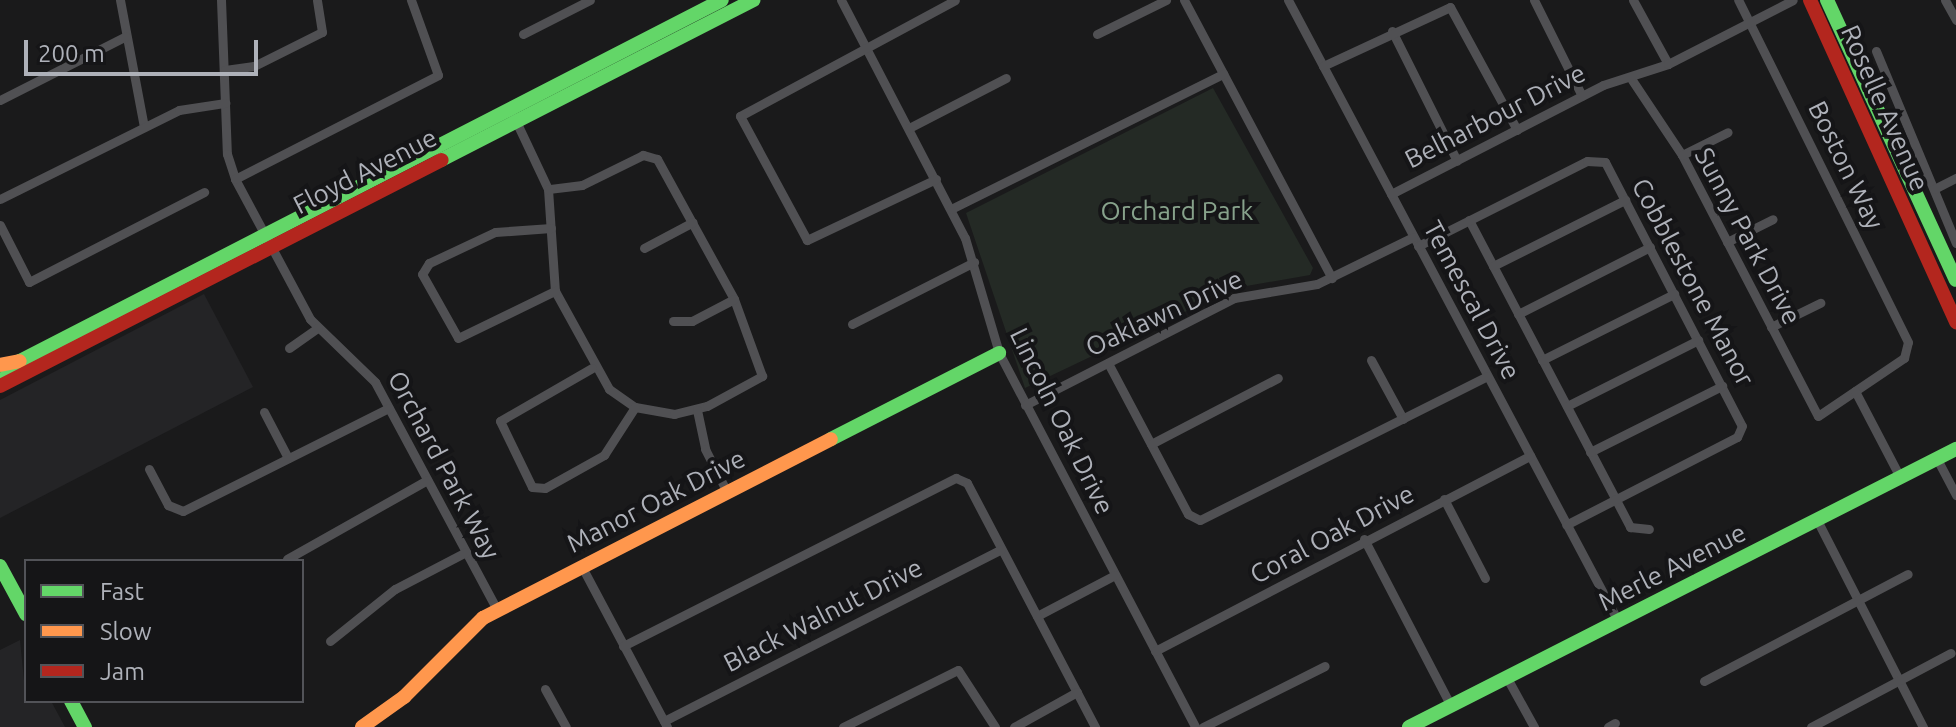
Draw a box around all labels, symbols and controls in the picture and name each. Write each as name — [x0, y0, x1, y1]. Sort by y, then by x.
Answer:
street label: Roselle Avenue — [1834, 20, 1936, 196]
scale bar — [28, 24, 262, 74]
text: 200 m — [38, 40, 105, 67]
street label: Belharbour Drive — [1400, 57, 1590, 175]
street label: Boston Way — [1802, 96, 1890, 234]
street label: Floyd Avenue — [288, 121, 442, 221]
street label: Sunny Park Drive — [1688, 142, 1808, 330]
street label: Cobblestone Manor — [1625, 173, 1761, 391]
park label: Orchard Park — [1101, 195, 1253, 227]
street label: Temescal Drive — [1417, 215, 1527, 385]
street label: Oaklawn Drive — [1081, 263, 1247, 363]
street label: Lincoln Oak Drive — [1003, 323, 1121, 519]
street label: Orchard Park Way — [381, 366, 507, 564]
street label: Manor Oak Drive — [562, 443, 750, 559]
street label: Coral Oak Drive — [1245, 478, 1419, 590]
street label: Merle Avenue — [1593, 516, 1751, 618]
street label: Black Walnut Drive — [718, 551, 928, 679]
legend — [24, 559, 304, 703]
text: Fast — [100, 578, 144, 605]
text: Slow — [100, 618, 152, 645]
text: Jam — [100, 658, 145, 685]

